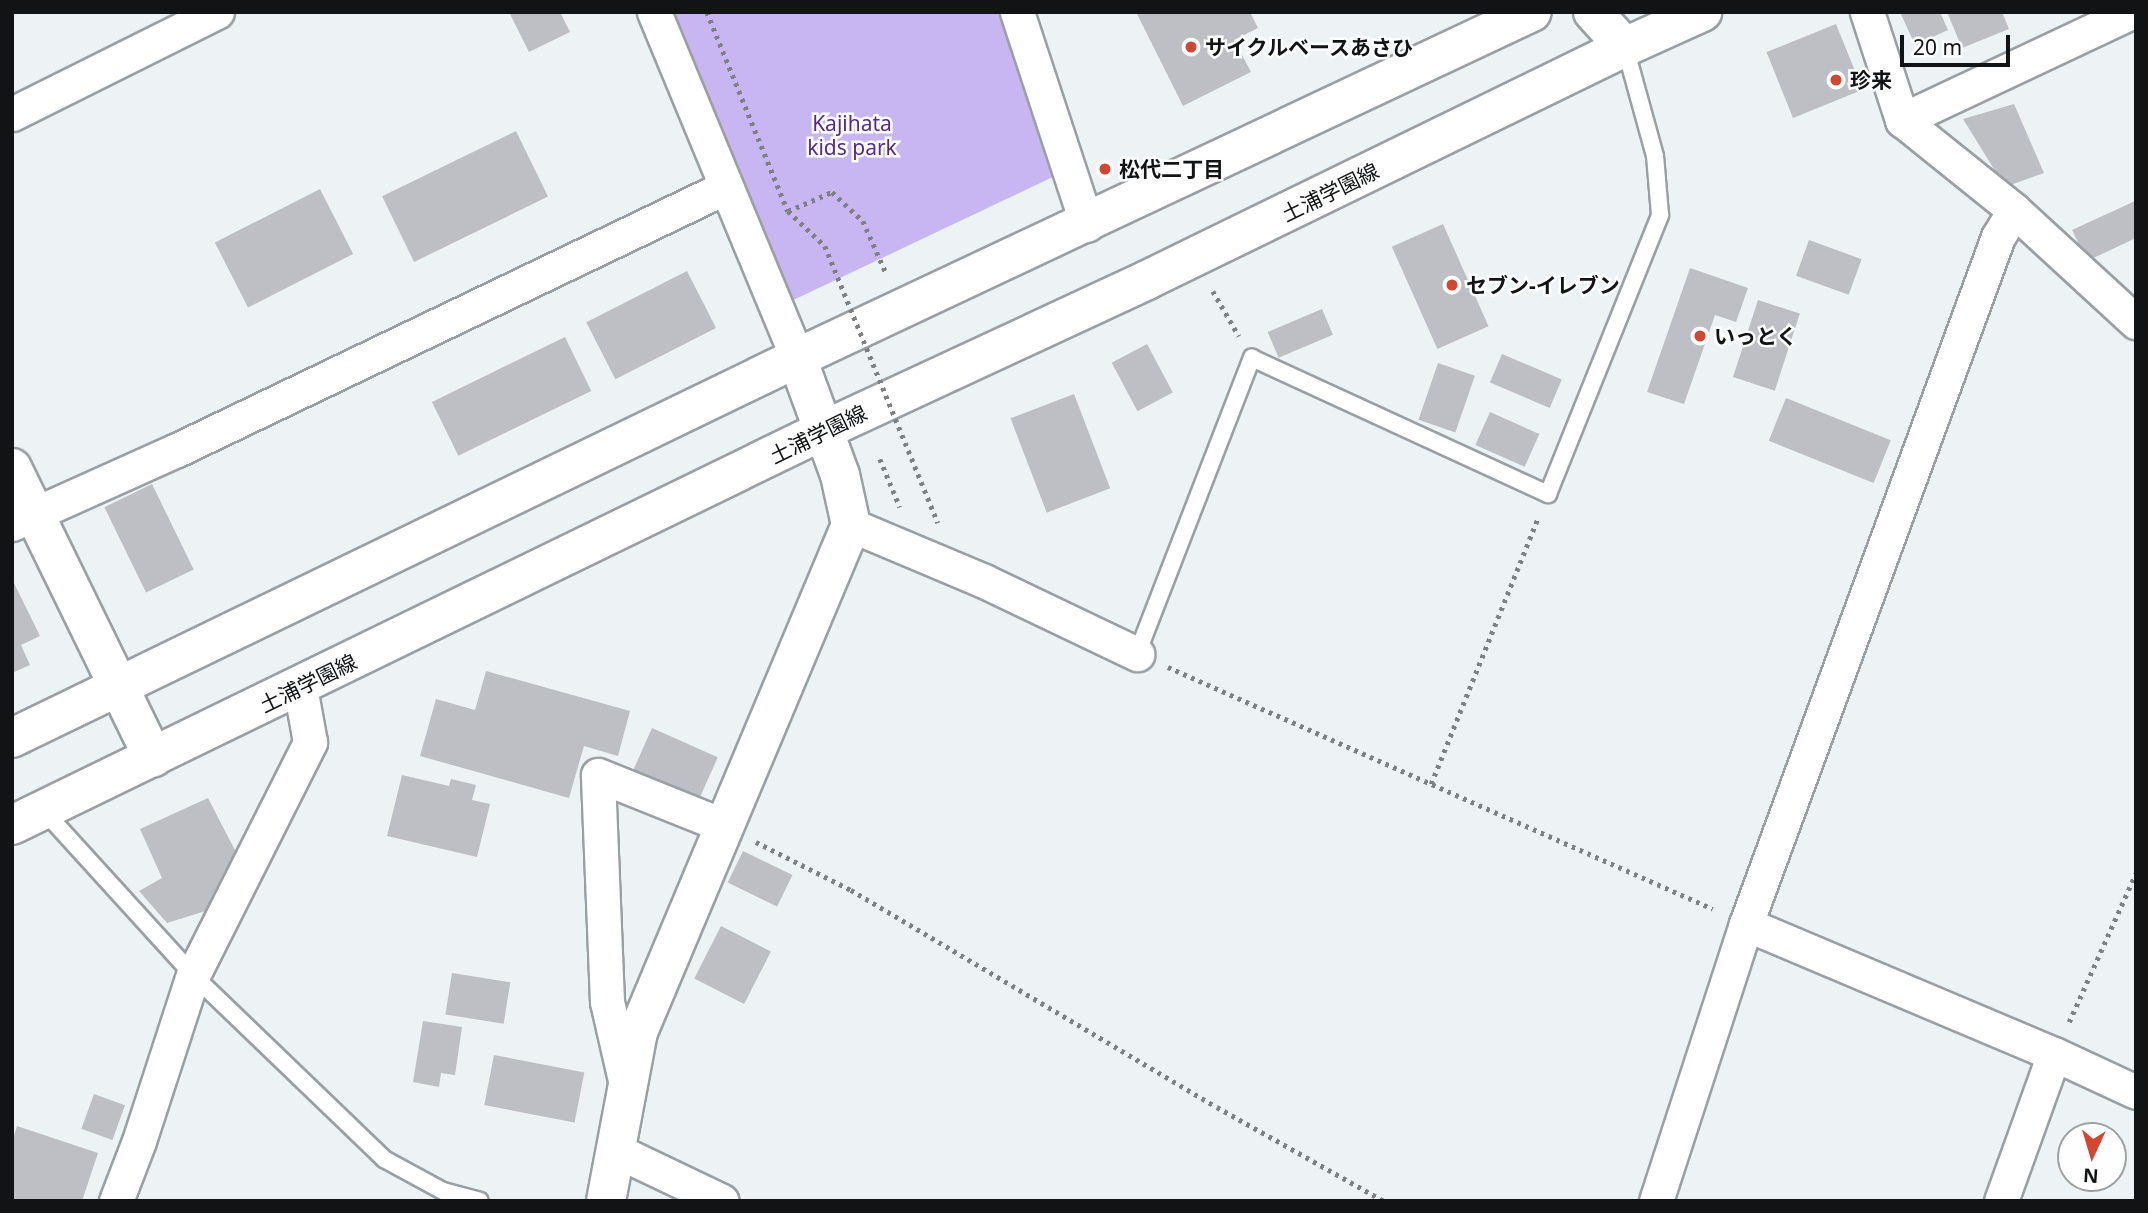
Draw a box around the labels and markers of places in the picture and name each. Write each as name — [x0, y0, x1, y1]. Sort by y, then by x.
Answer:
place label: サイクルベースあさひ — [1205, 34, 1415, 60]
marker: サイクルベースあさひ — [1183, 39, 1199, 55]
place label: 珍来 — [1850, 67, 1892, 93]
marker: 珍来 — [1828, 72, 1844, 88]
place label: 松代二丁目 — [1119, 156, 1224, 182]
marker: 松代二丁目 — [1097, 161, 1113, 177]
place label: セブン-イレブン — [1466, 272, 1620, 298]
marker: セブン-イレブン — [1444, 277, 1460, 293]
place label: いっとく — [1714, 323, 1798, 349]
marker: いっとく — [1692, 328, 1708, 344]

